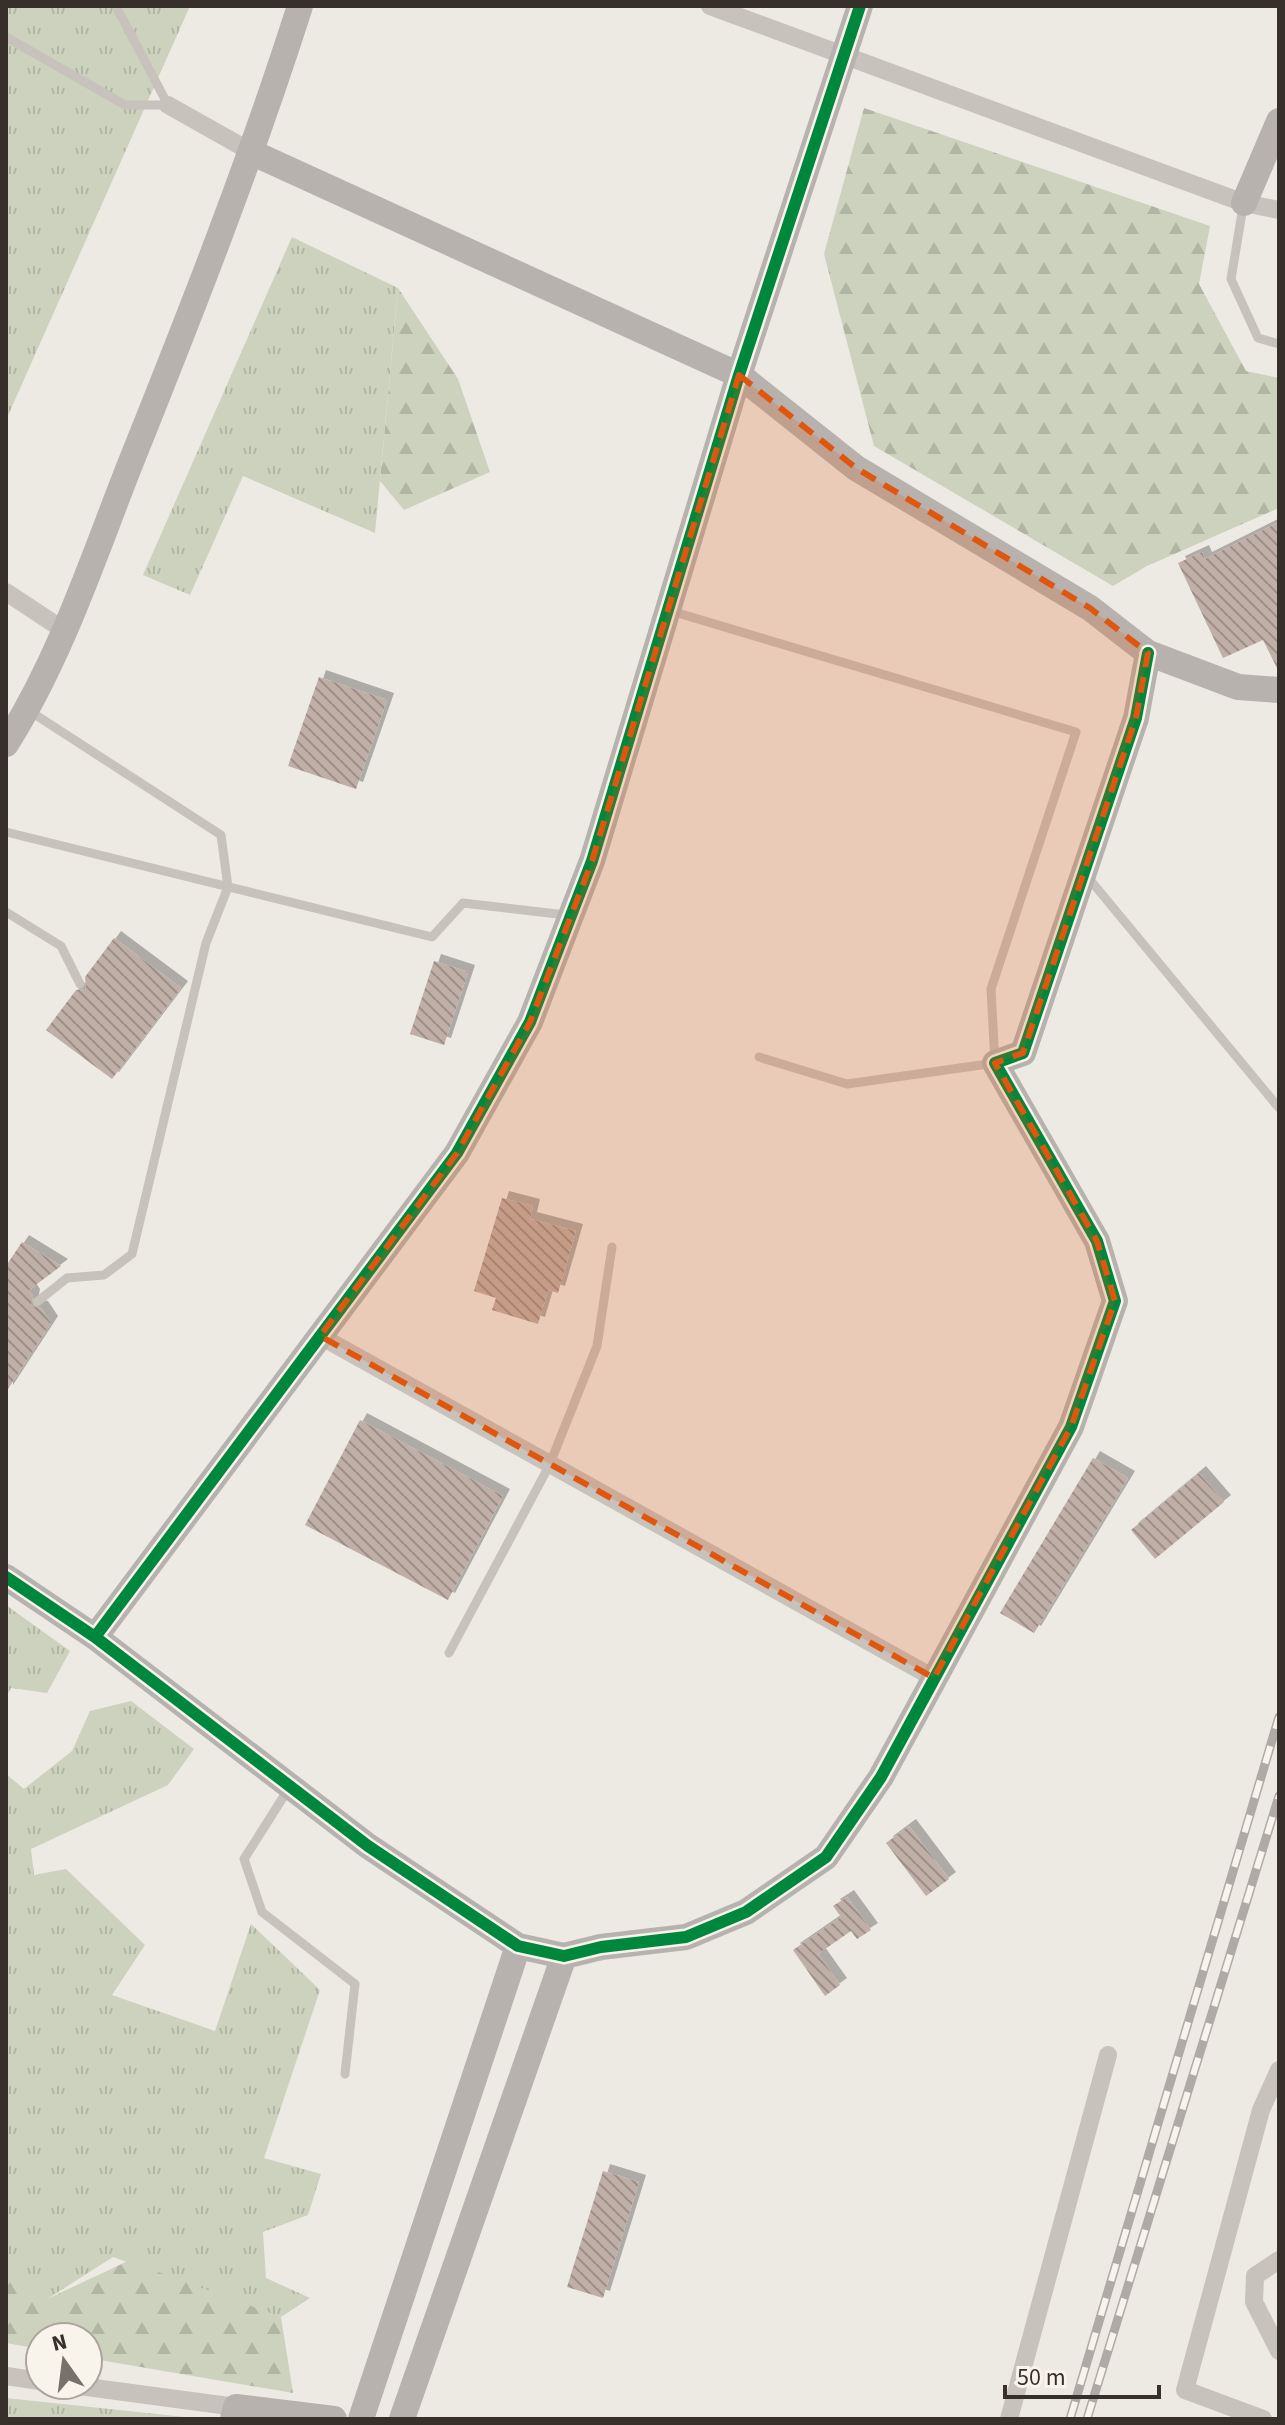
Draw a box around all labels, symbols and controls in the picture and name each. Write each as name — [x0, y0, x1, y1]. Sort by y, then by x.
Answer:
north arrow — [24, 2321, 104, 2401]
text: N — [48, 2325, 70, 2360]
scale bar — [1005, 2349, 1159, 2399]
text: 50 m — [1017, 2360, 1066, 2395]

